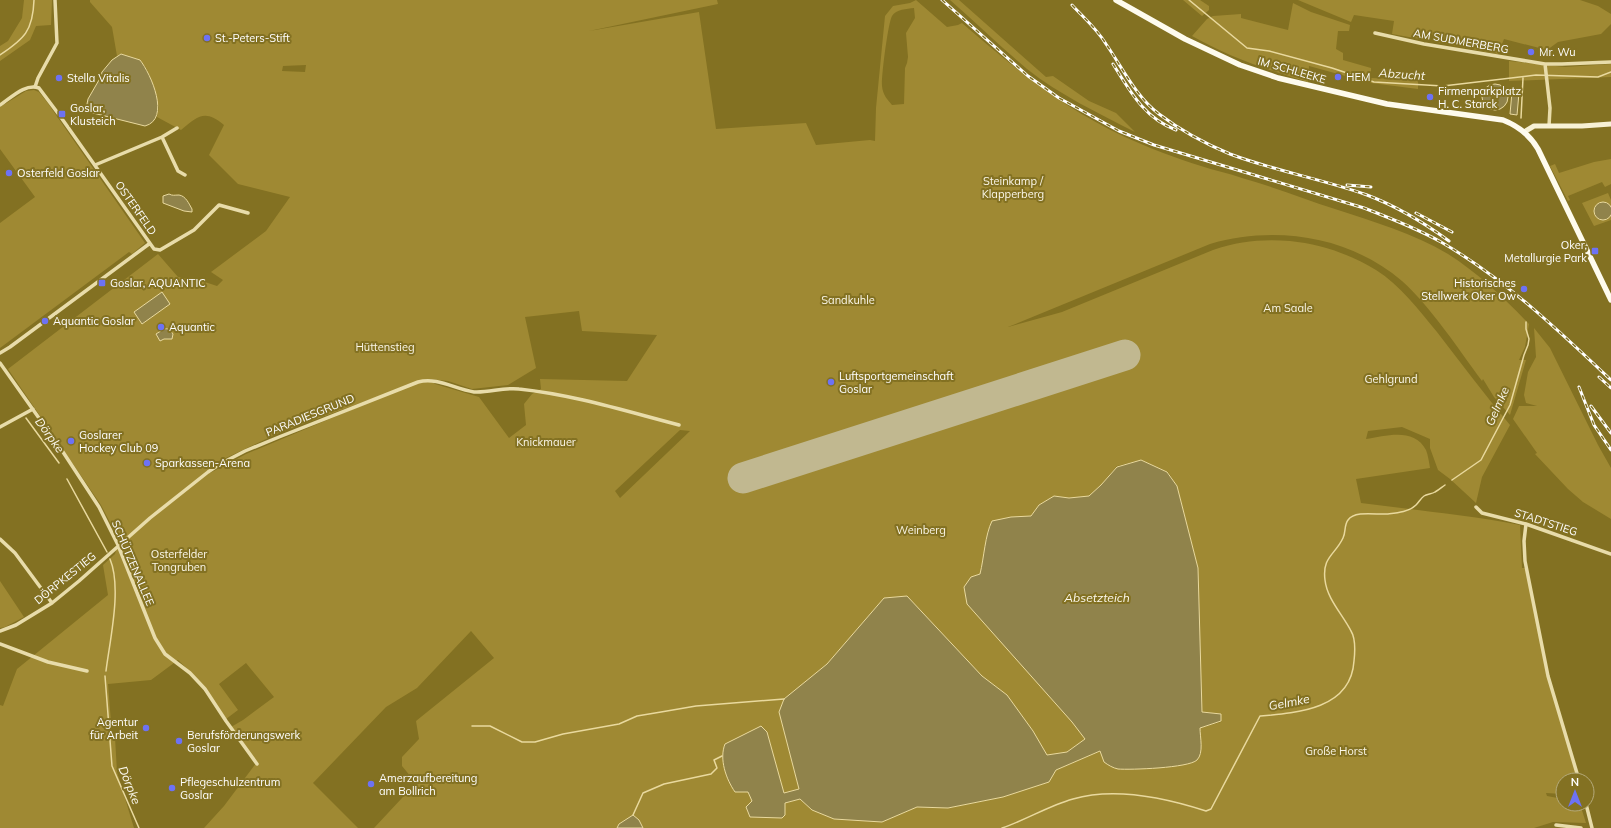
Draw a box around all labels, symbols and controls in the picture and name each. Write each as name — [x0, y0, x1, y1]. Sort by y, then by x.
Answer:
street label: AM SUDMERBERG — [1412, 26, 1510, 56]
place label: St.-Peters-Stift — [215, 31, 290, 45]
marker: St.-Peters-Stift — [202, 33, 212, 43]
place label: Mr. Wu — [1539, 45, 1576, 59]
marker: Mr. Wu — [1526, 47, 1536, 57]
street label: IM SCHLEEKE — [1256, 54, 1328, 86]
water label: Abzucht — [1377, 65, 1426, 83]
place label: HEM — [1346, 70, 1370, 84]
place label: Stella Vitalis — [67, 71, 130, 85]
marker: HEM — [1333, 72, 1343, 82]
marker: Stella Vitalis — [54, 73, 64, 83]
place label: Firmenparkplatz H. C. Starck — [1438, 84, 1521, 111]
marker: Firmenparkplatz H. C. Starck — [1425, 92, 1435, 102]
place label: Goslar, Klusteich — [70, 101, 116, 128]
marker: Goslar, Klusteich — [57, 109, 67, 119]
place label: Osterfeld Goslar — [17, 166, 100, 180]
marker: Osterfeld Goslar — [4, 168, 14, 178]
park label: Steinkamp / Klapperberg — [982, 174, 1044, 201]
street label: OSTERFELD — [112, 178, 160, 238]
place label: Oker, Metallurgie Park — [1504, 238, 1587, 265]
marker: Oker, Metallurgie Park — [1590, 246, 1600, 256]
place label: Goslar, AQUANTIC — [110, 276, 206, 290]
place label: Historisches Stellwerk Oker Ow — [1421, 276, 1516, 303]
marker: Goslar, AQUANTIC — [97, 278, 107, 288]
marker: Historisches Stellwerk Oker Ow — [1519, 284, 1529, 294]
park label: Sandkuhle — [821, 293, 875, 307]
park label: Am Saale — [1263, 301, 1313, 315]
place label: Aquantic Goslar — [53, 314, 135, 328]
marker: Aquantic Goslar — [40, 316, 50, 326]
place label: Aquantic — [169, 320, 215, 334]
marker: Aquantic — [156, 322, 166, 332]
park label: Hüttenstieg — [355, 340, 415, 354]
place label: Luftsportgemeinschaft Goslar — [839, 369, 954, 396]
park label: Gehlgrund — [1364, 372, 1418, 386]
marker: Luftsportgemeinschaft Goslar — [826, 377, 836, 387]
water label: Gelmke — [1482, 384, 1512, 428]
street label: PARADIESGRUND — [264, 391, 356, 439]
water label: Dörpke — [32, 414, 68, 456]
place label: Goslarer Hockey Club 09 — [79, 428, 158, 455]
park label: Knickmauer — [516, 435, 576, 449]
marker: Goslarer Hockey Club 09 — [66, 436, 76, 446]
place label: Sparkassen-Arena — [155, 456, 250, 470]
marker: Sparkassen-Arena — [142, 458, 152, 468]
street label: STADTSTIEG — [1513, 505, 1579, 539]
street label: SCHÜTZENALLEE — [109, 518, 157, 608]
park label: Weinberg — [896, 523, 946, 537]
park label: Osterfelder Tongruben — [151, 547, 207, 574]
street label: DÖRPKESTIEG — [31, 549, 99, 607]
water label: Absetzteich — [1063, 590, 1130, 605]
water label: Gelmke — [1267, 691, 1311, 713]
place label: Agentur für Arbeit — [90, 715, 138, 742]
marker: Agentur für Arbeit — [141, 723, 151, 733]
place label: Berufsförderungswerk Goslar — [187, 728, 300, 755]
marker: Berufsförderungswerk Goslar — [174, 736, 184, 746]
park label: Große Horst — [1305, 744, 1367, 758]
water label: Dörpke — [116, 764, 145, 807]
place label: Amerzaufbereitung am Bollrich — [379, 771, 477, 798]
north arrow — [1555, 772, 1595, 812]
place label: Pflegeschulzentrum Goslar — [180, 775, 280, 802]
text: N — [1571, 775, 1579, 789]
marker: Amerzaufbereitung am Bollrich — [366, 779, 376, 789]
marker: Pflegeschulzentrum Goslar — [167, 783, 177, 793]

